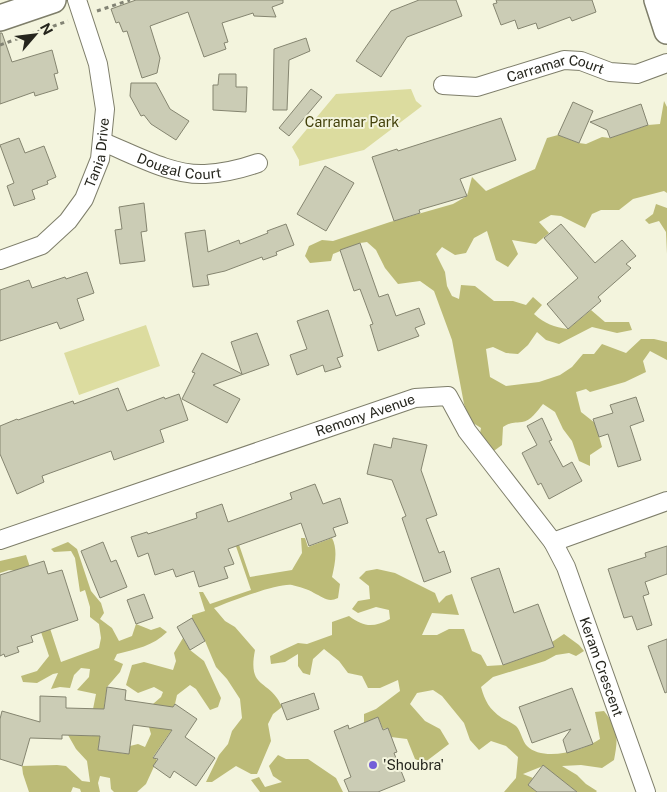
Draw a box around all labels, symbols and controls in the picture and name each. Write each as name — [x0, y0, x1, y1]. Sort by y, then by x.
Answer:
north arrow — [10, 10, 60, 60]
text: N — [37, 20, 56, 37]
street label: Carramar Court — [505, 52, 607, 85]
park label: Carramar Park — [305, 114, 399, 130]
street label: Tania Drive — [81, 117, 112, 190]
street label: Dougal Court — [135, 150, 222, 182]
street label: Remony Avenue — [313, 391, 417, 439]
street label: Keram Crescent — [576, 615, 626, 719]
place label: 'Shoubra' — [383, 757, 444, 773]
marker: 'Shoubra' — [367, 759, 379, 771]

